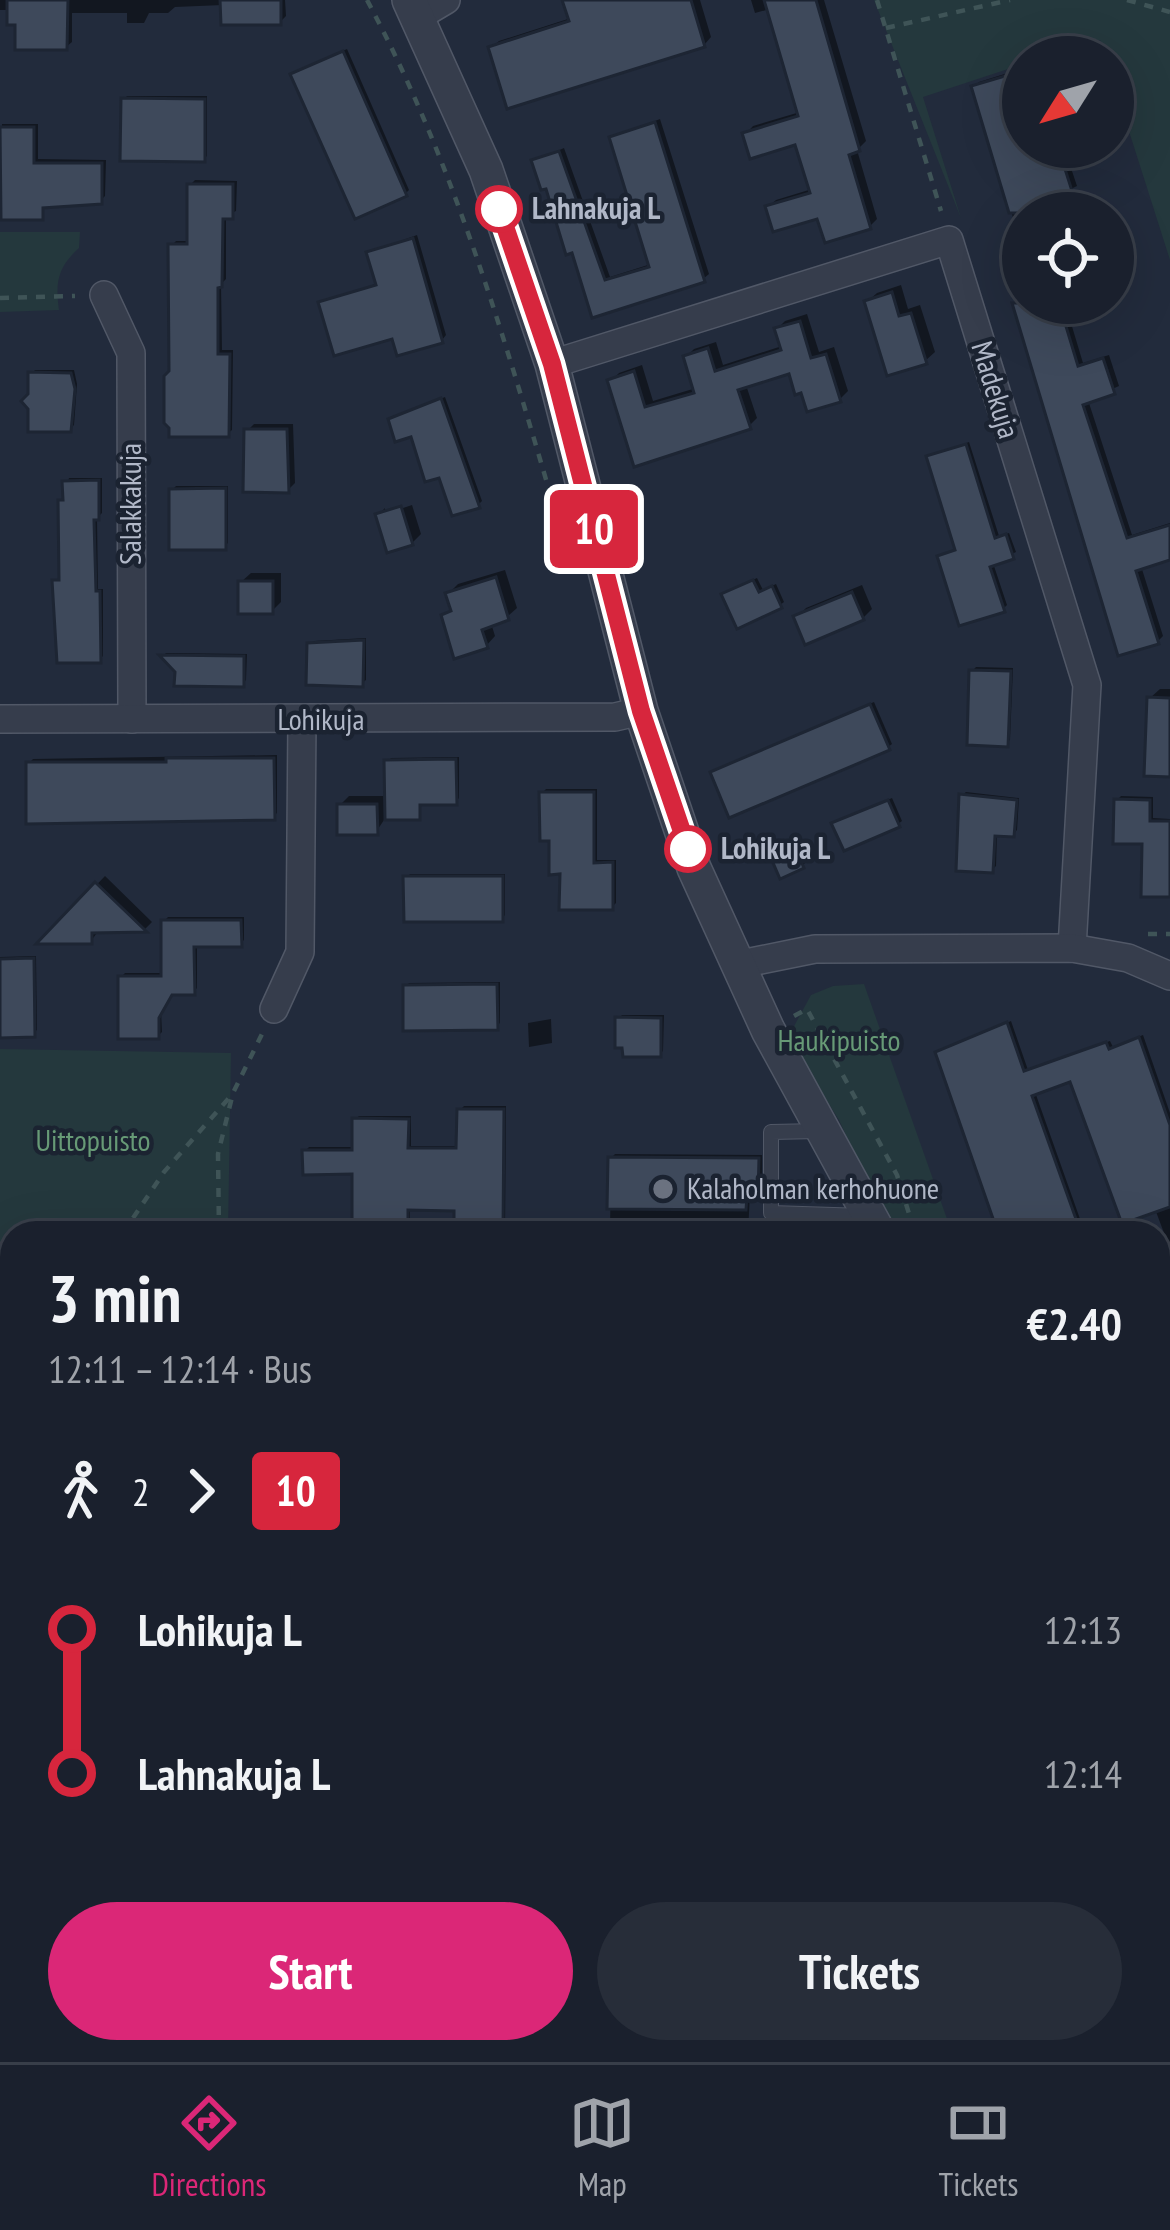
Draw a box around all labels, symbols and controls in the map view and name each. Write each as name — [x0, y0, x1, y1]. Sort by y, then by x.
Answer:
north arrow — [1002, 36, 1134, 168]
map controls — [1002, 36, 1134, 324]
marker: Lahnakuja L — [477, 187, 521, 231]
place label: Lahnakuja L — [532, 188, 660, 227]
button: locate — [1002, 192, 1134, 324]
street label: Madekuja — [963, 336, 1030, 443]
street label: Salakkakuja — [110, 443, 149, 565]
line badge: 10 — [540, 490, 648, 568]
text: 10 — [574, 501, 614, 556]
street label: Lohikuja — [278, 699, 364, 738]
marker: Lohikuja L — [666, 827, 710, 871]
place label: Lohikuja L — [721, 828, 831, 867]
park label: Haukipuisto — [778, 1020, 900, 1059]
park label: Uittopuisto — [35, 1120, 151, 1159]
place label: Kalaholman kerhohuone — [687, 1168, 939, 1207]
marker: Kalaholman kerhohuone — [650, 1176, 676, 1202]
text: 3 min — [48, 1255, 181, 1340]
text: €2.40 — [1026, 1294, 1122, 1352]
text: 12:11 – 12:14 · Bus — [48, 1343, 312, 1394]
icon: walk — [48, 1458, 114, 1524]
icon: forward — [168, 1458, 234, 1524]
text: 10 — [276, 1463, 316, 1518]
text: 2 — [132, 1466, 150, 1517]
text: Lohikuja L — [138, 1600, 302, 1658]
text: 12:13 — [1044, 1604, 1122, 1655]
text: Lahnakuja L — [138, 1744, 330, 1802]
text: 12:14 — [1044, 1748, 1122, 1799]
button: Start — [48, 1902, 573, 2040]
button: Tickets — [597, 1902, 1122, 2040]
tab: Directions — [152, 2090, 266, 2205]
tab: Map — [569, 2090, 635, 2205]
tab: Tickets — [938, 2090, 1018, 2205]

